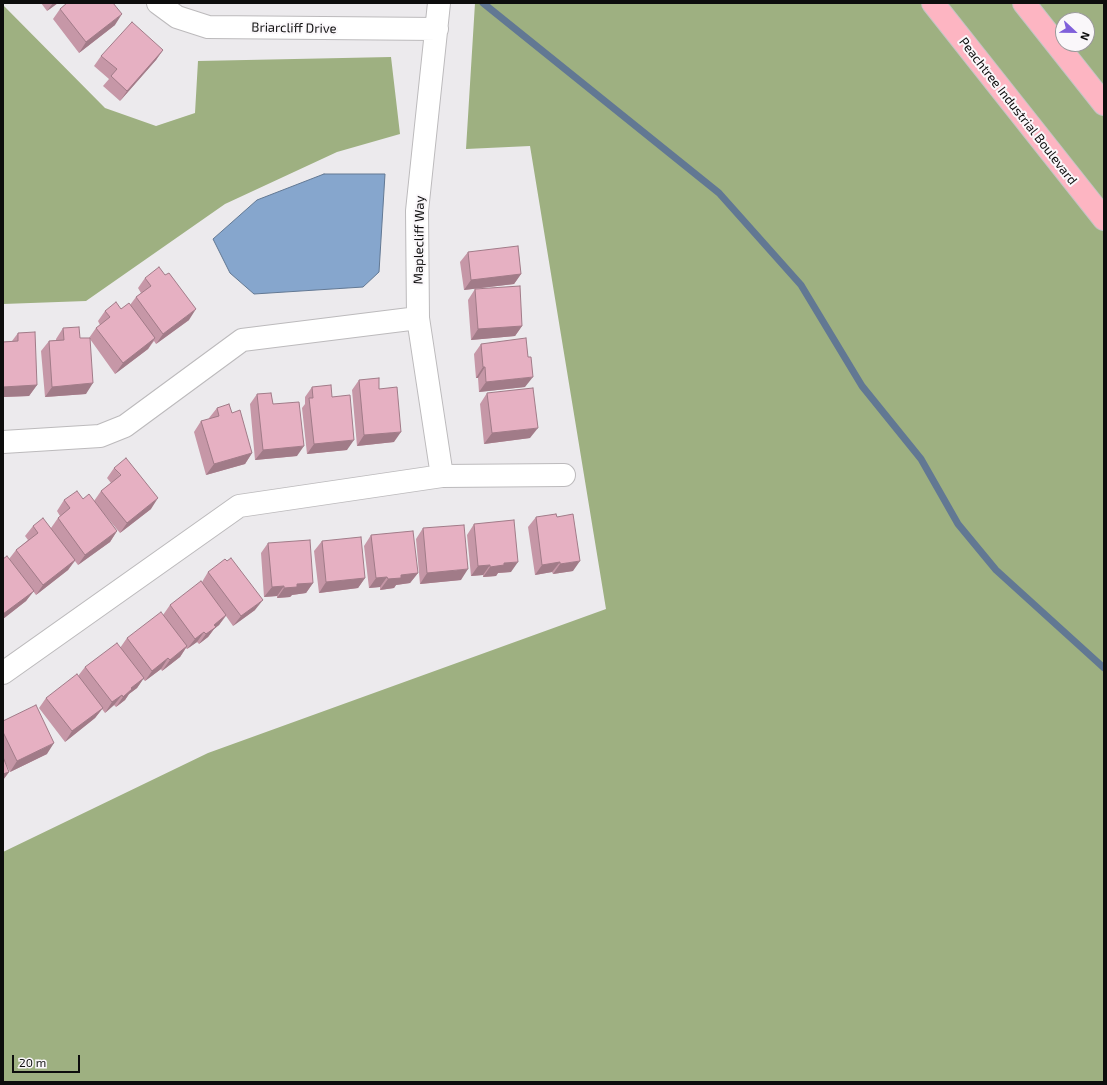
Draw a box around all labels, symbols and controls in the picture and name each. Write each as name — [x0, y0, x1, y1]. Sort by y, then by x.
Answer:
north arrow — [1055, 12, 1095, 52]
street label: Briarcliff Drive — [251, 19, 337, 37]
text: N — [1078, 30, 1093, 42]
street label: Peachtree Industrial Boulevard — [956, 34, 1080, 188]
street label: Maplecliff Way — [410, 196, 428, 284]
scale bar — [14, 1047, 82, 1073]
text: 20 m — [19, 1055, 46, 1069]

